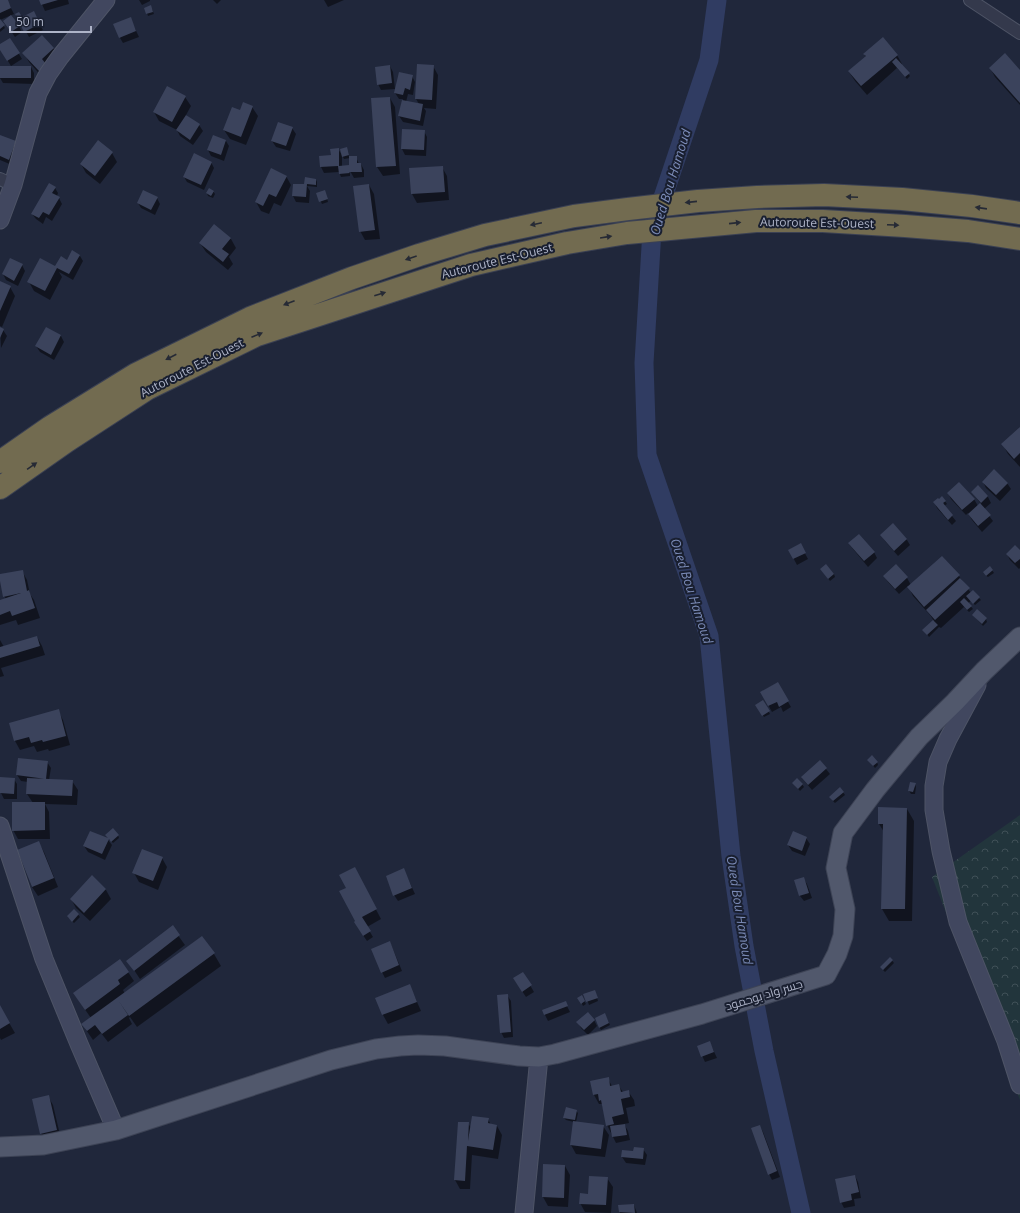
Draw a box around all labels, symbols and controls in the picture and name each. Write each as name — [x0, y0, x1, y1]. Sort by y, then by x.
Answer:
scale bar — [10, 8, 91, 34]
text: 50 m — [16, 13, 44, 30]
water label: Oued Bou Hamoud — [645, 126, 695, 237]
one-way arrow — [846, 193, 858, 200]
one-way arrow — [685, 199, 697, 205]
one-way arrow — [975, 205, 987, 211]
street label: Autoroute Est-Ouest — [760, 213, 874, 232]
one-way arrow — [729, 220, 741, 226]
one-way arrow — [530, 222, 542, 228]
one-way arrow — [887, 222, 899, 229]
one-way arrow — [599, 234, 612, 240]
street label: Autoroute Est-Ouest — [440, 238, 554, 283]
one-way arrow — [404, 255, 416, 261]
one-way arrow — [375, 291, 387, 297]
one-way arrow — [282, 300, 294, 306]
one-way arrow — [252, 332, 264, 338]
street label: Autoroute Est-Ouest — [137, 334, 246, 401]
one-way arrow — [165, 354, 176, 360]
one-way arrow — [27, 462, 37, 470]
water label: Oued Bou Hamoud — [666, 536, 718, 647]
water label: Oued Bou Hamoud — [723, 854, 758, 966]
street label: جسر واد بوحمود — [723, 975, 805, 1014]

